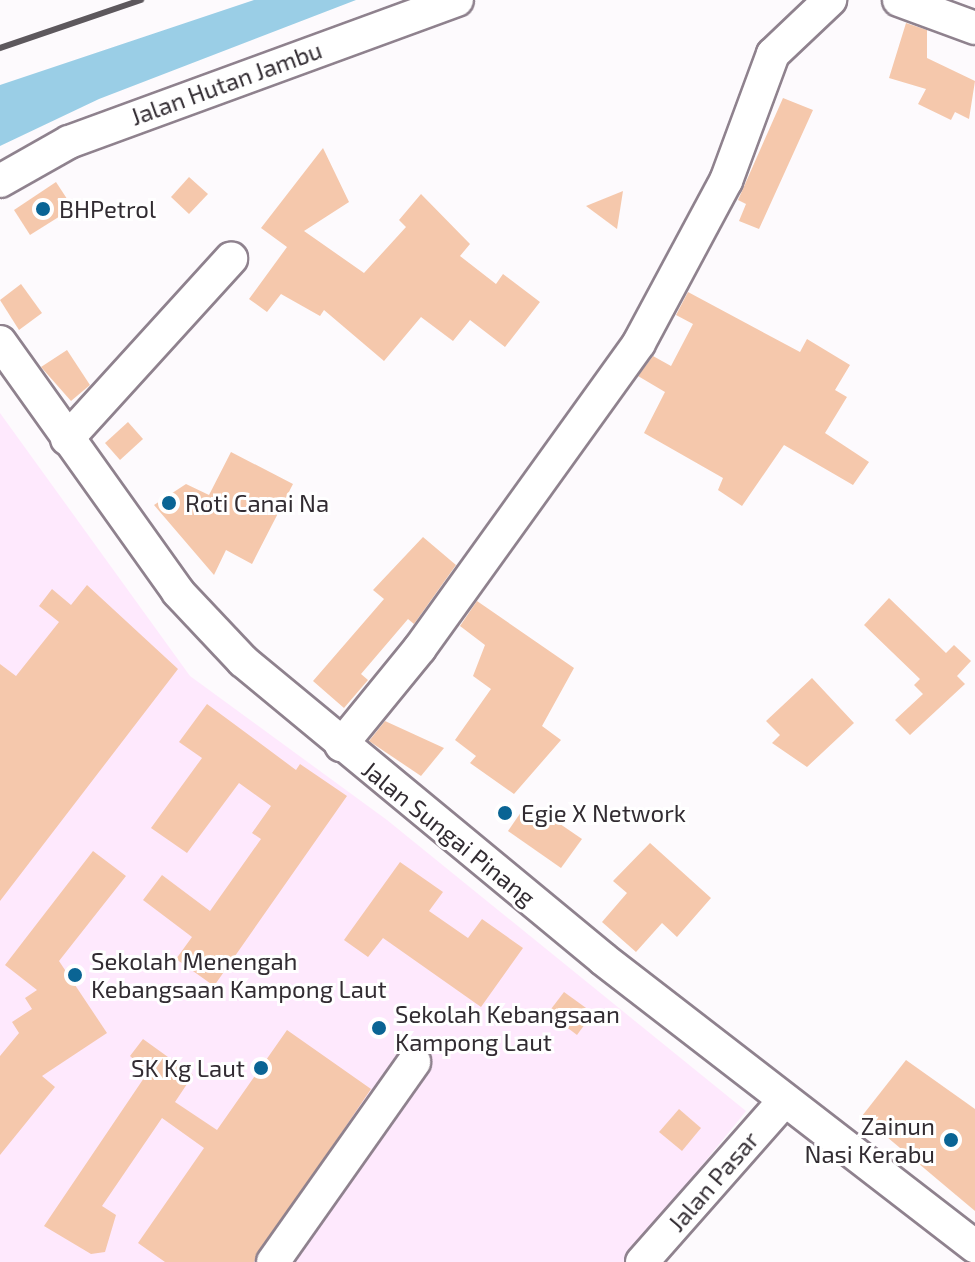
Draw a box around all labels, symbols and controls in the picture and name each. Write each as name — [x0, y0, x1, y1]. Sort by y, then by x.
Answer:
street label: Jalan Hutan Jambu — [126, 35, 326, 131]
place label: BHPetrol — [59, 195, 156, 223]
marker: BHPetrol — [34, 200, 52, 218]
place label: Roti Canai Na — [185, 489, 329, 517]
marker: Roti Canai Na — [160, 494, 178, 512]
street label: Jalan Sungai Pinang — [357, 754, 541, 912]
place label: Egie X Network — [521, 799, 686, 827]
marker: Egie X Network — [496, 804, 514, 822]
place label: Sekolah Menengah Kebangsaan Kampong Laut — [91, 947, 387, 1003]
marker: Sekolah Menengah Kebangsaan Kampong Laut — [66, 966, 84, 984]
place label: Sekolah Kebangsaan Kampong Laut — [395, 1000, 620, 1056]
marker: Sekolah Kebangsaan Kampong Laut — [370, 1019, 388, 1037]
place label: SK Kg Laut — [131, 1054, 245, 1082]
marker: SK Kg Laut — [252, 1059, 270, 1077]
place label: Zainun Nasi Kerabu — [804, 1112, 935, 1168]
street label: Jalan Pasar — [662, 1125, 764, 1237]
marker: Zainun Nasi Kerabu — [942, 1131, 960, 1149]

